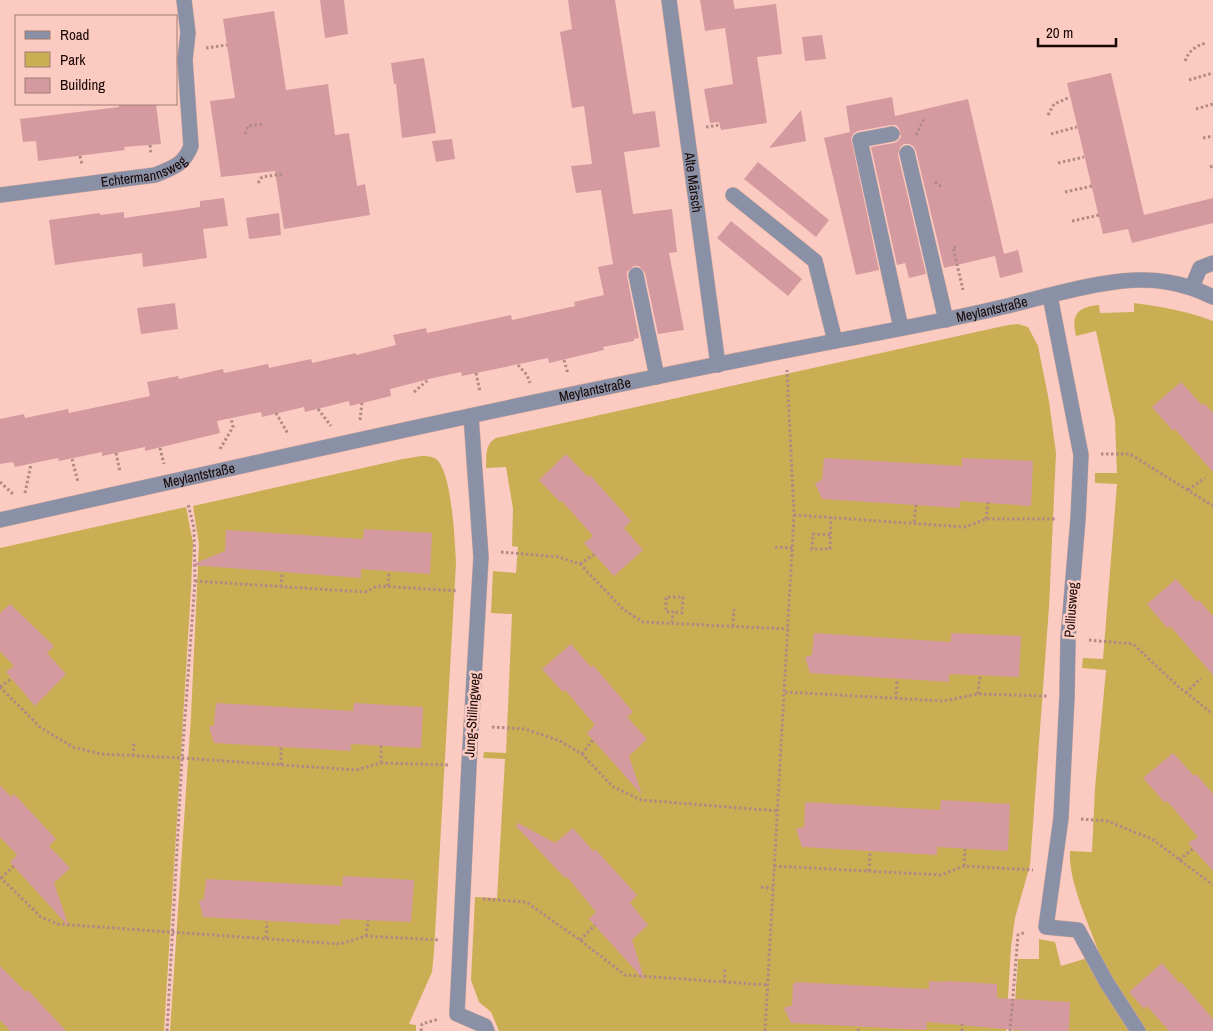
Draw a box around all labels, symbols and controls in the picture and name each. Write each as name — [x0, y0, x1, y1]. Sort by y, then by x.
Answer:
legend — [15, 15, 178, 105]
scale bar — [1038, 15, 1116, 47]
text: 20 m — [1046, 22, 1073, 43]
text: Road — [60, 24, 89, 45]
text: Park — [60, 49, 86, 70]
text: Building — [60, 74, 105, 95]
street label: Alte Märsch — [680, 150, 706, 214]
street label: Echtermannsweg — [100, 152, 191, 191]
street label: Meylantstraße — [954, 292, 1029, 326]
street label: Meylantstraße — [557, 373, 632, 406]
street label: Meylantstraße — [162, 459, 237, 492]
street label: Polliusweg — [1060, 581, 1082, 638]
street label: Jung-Stillingweg — [460, 671, 484, 758]

